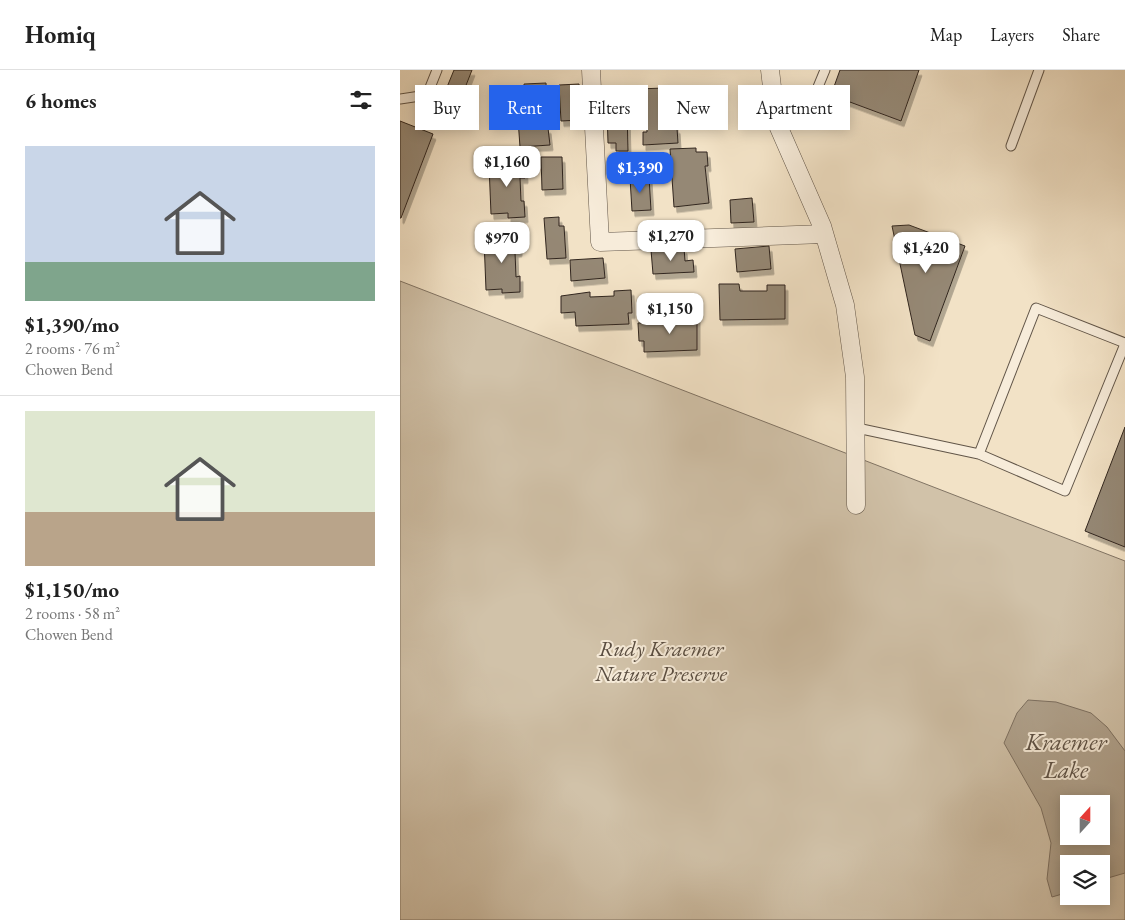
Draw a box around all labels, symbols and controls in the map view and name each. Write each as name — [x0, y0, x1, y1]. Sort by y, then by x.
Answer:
text: Homiq — [25, 19, 96, 50]
text: Map — [930, 23, 962, 46]
text: Layers — [990, 23, 1034, 46]
text: Share — [1062, 23, 1100, 46]
chip: Buy — [415, 85, 479, 130]
chip: Rent — [489, 85, 560, 130]
chip: Filters — [570, 85, 648, 130]
chip: New — [658, 85, 728, 130]
chip: Apartment — [738, 85, 850, 130]
icon: filters — [347, 86, 375, 114]
text: 6 homes — [25, 87, 97, 114]
pin: $1,160 — [466, 146, 548, 188]
text: $1,160 — [484, 151, 530, 172]
pin: $1,390 — [599, 152, 681, 194]
text: $1,390 — [617, 157, 663, 178]
icon: home — [155, 178, 245, 268]
pin: $1,270 — [630, 220, 712, 262]
pin: $970 — [472, 222, 532, 264]
text: $1,270 — [648, 225, 694, 246]
text: $970 — [486, 227, 518, 248]
pin: $1,420 — [885, 232, 967, 274]
text: $1,420 — [903, 237, 949, 258]
pin: $1,150 — [629, 292, 711, 335]
text: $1,150 — [647, 298, 693, 319]
text: $1,390/mo — [25, 311, 119, 338]
text: 2 rooms · 76 m² — [25, 338, 120, 359]
text: Chowen Bend — [25, 359, 113, 380]
icon: home — [155, 444, 245, 534]
text: $1,150/mo — [25, 576, 119, 603]
text: 2 rooms · 58 m² — [25, 603, 120, 624]
text: Chowen Bend — [25, 624, 113, 645]
park label: Rudy Kraemer Nature Preserve — [594, 634, 728, 688]
water label: Kraemer Lake — [1024, 726, 1108, 785]
north arrow — [1060, 795, 1110, 845]
map controls — [1060, 795, 1110, 905]
button: layers — [1060, 855, 1110, 905]

